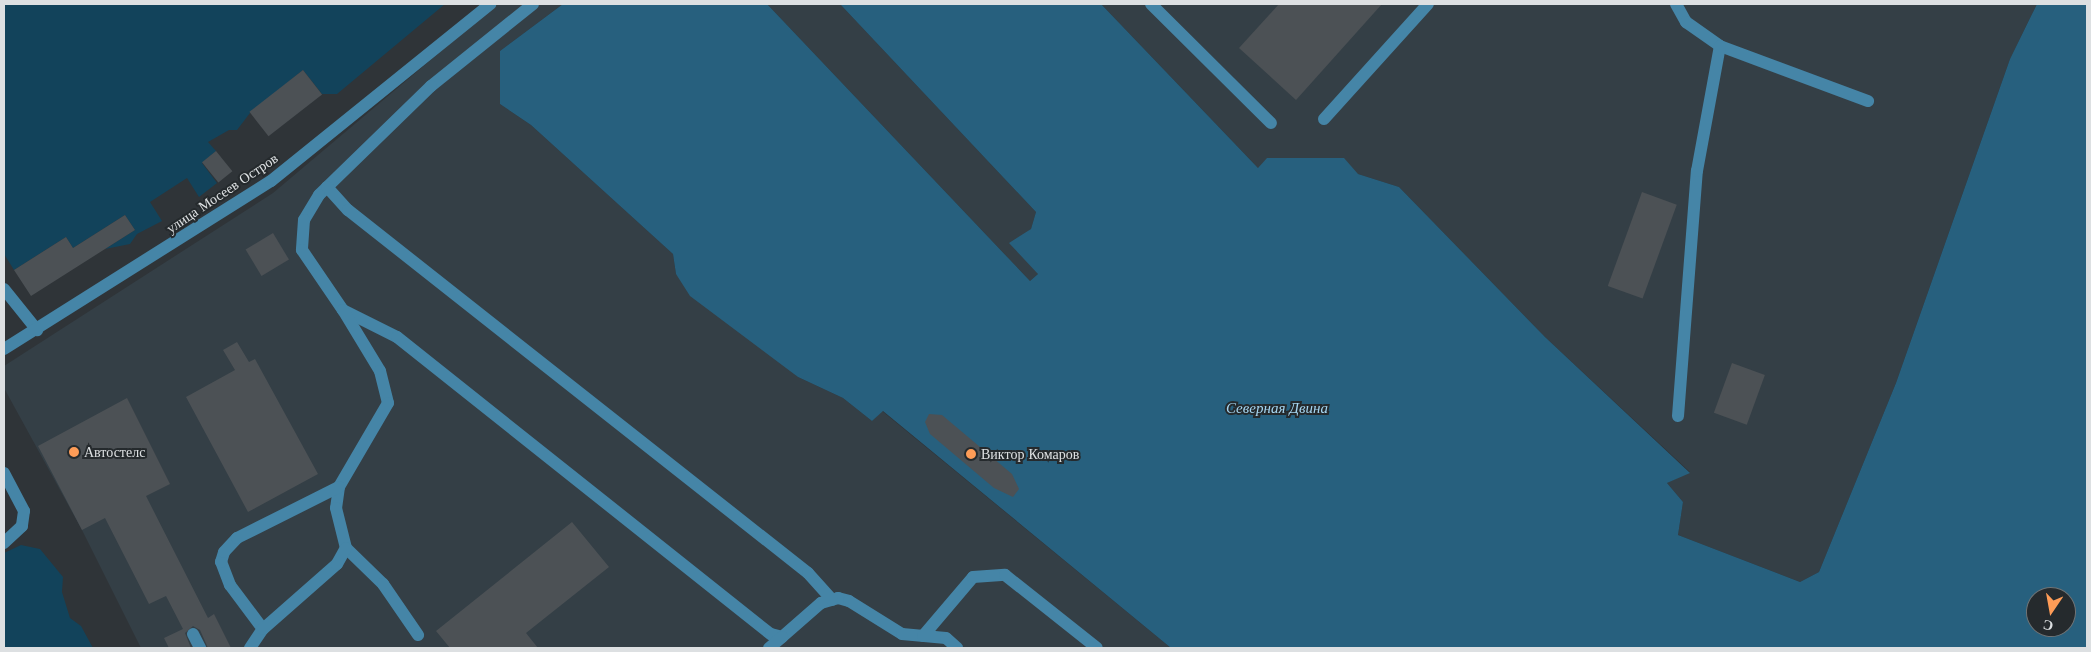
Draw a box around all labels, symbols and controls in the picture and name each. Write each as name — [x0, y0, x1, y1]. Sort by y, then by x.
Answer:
street label: улица Мосеев Остров — [163, 149, 281, 237]
water label: Северная Двина — [1226, 399, 1328, 417]
place label: Автостелс — [84, 444, 145, 460]
marker: Автостелс — [68, 446, 80, 458]
place label: Виктор Комаров — [981, 446, 1079, 462]
marker: Виктор Комаров — [965, 448, 977, 460]
north arrow — [2026, 587, 2076, 637]
text: С — [2041, 616, 2055, 636]

